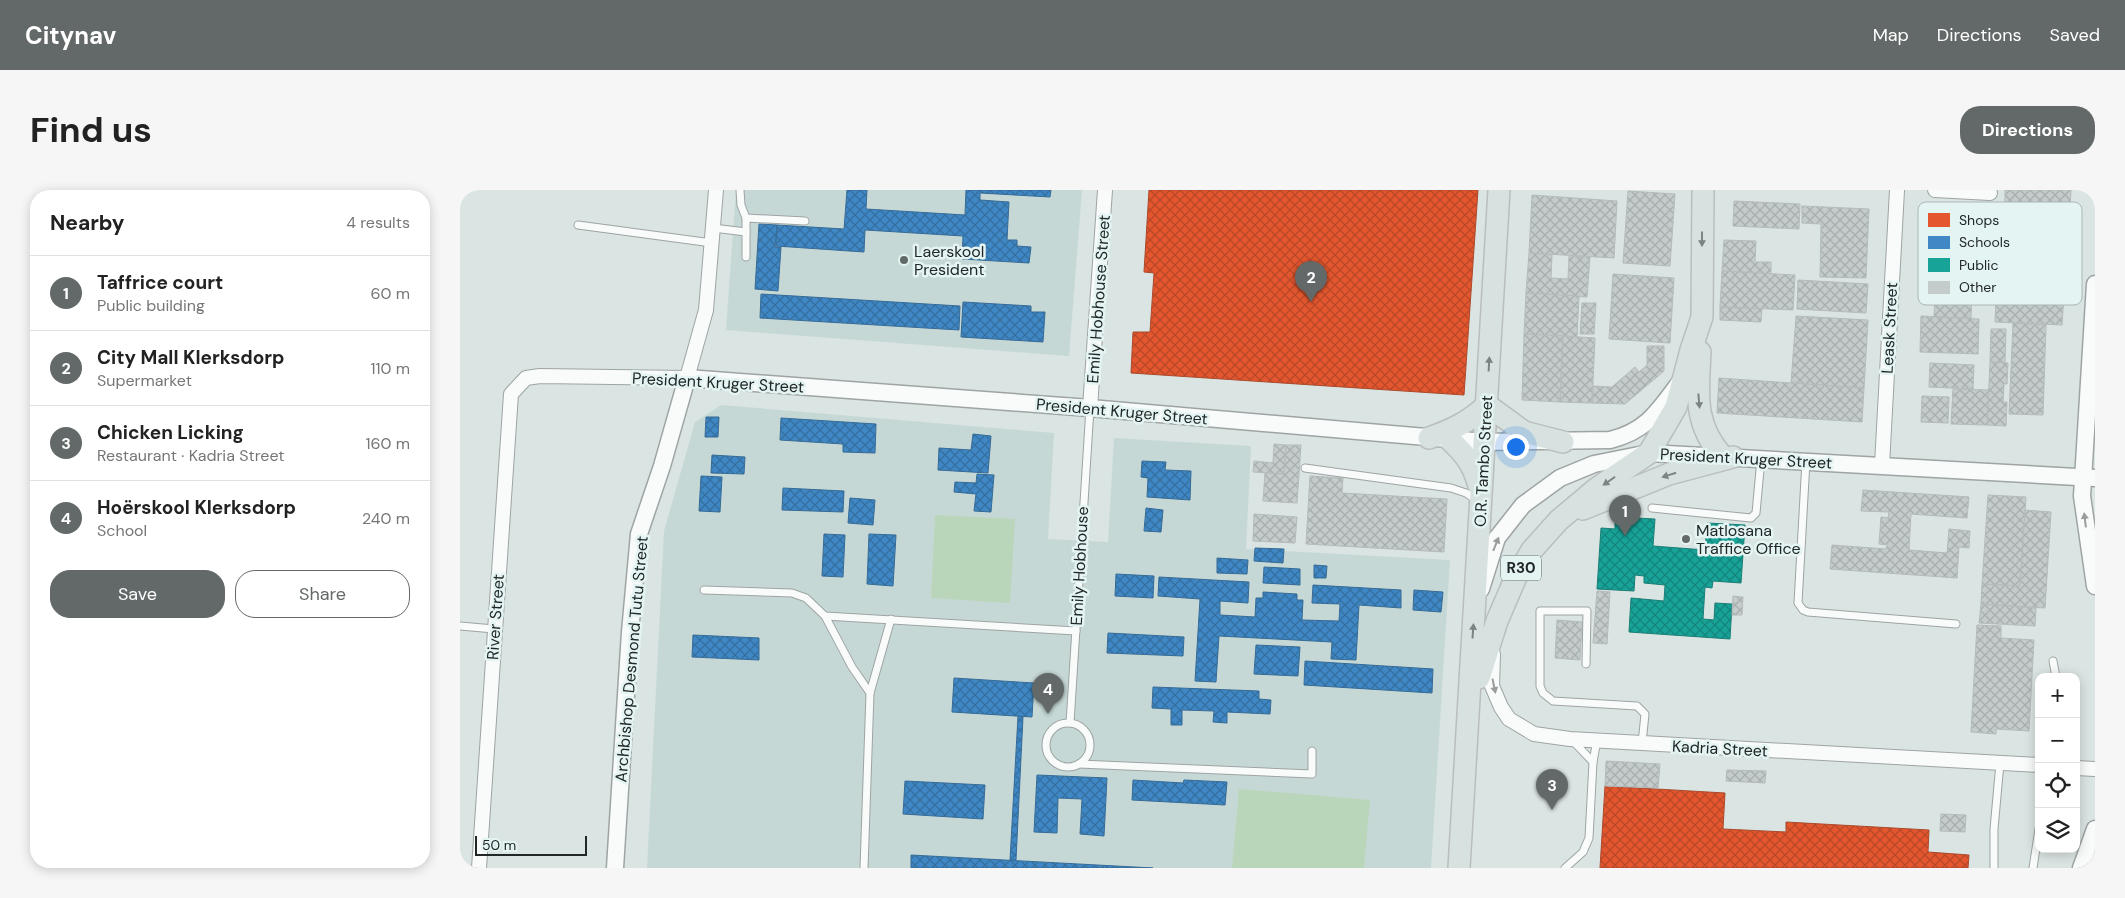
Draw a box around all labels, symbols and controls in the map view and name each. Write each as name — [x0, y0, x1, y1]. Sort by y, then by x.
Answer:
text: Citynav — [25, 20, 116, 51]
text: Map — [1873, 23, 1909, 47]
text: Directions — [1937, 23, 2022, 47]
text: Saved — [2050, 23, 2100, 47]
button: Directions — [1960, 106, 2095, 154]
text: Find us — [30, 107, 152, 153]
legend — [1918, 202, 2082, 305]
text: Nearby — [50, 209, 124, 237]
text: Shops — [1959, 211, 1999, 229]
text: 4 results — [346, 212, 410, 233]
street label: Emily Hobhouse Street — [1082, 214, 1115, 384]
one-way arrow — [1698, 231, 1706, 247]
text: Schools — [1959, 233, 2010, 251]
place label: Laerskool President — [914, 241, 984, 280]
marker: Laerskool President — [898, 254, 910, 266]
text: Public — [1959, 256, 1998, 274]
pin: 2 — [1295, 261, 1327, 302]
text: Taffrice court — [97, 270, 223, 295]
text: Other — [1959, 278, 1997, 296]
street label: Leask Street — [1877, 282, 1902, 374]
text: 1 — [63, 283, 69, 304]
text: 60 m — [370, 283, 410, 304]
text: Public building — [97, 295, 205, 316]
text: City Mall Klerksdorp — [97, 345, 285, 370]
one-way arrow — [1486, 356, 1494, 372]
text: 2 — [61, 358, 71, 379]
text: 110 m — [371, 358, 410, 379]
street label: President Kruger Street — [631, 368, 805, 397]
text: Supermarket — [97, 370, 192, 391]
one-way arrow — [1695, 393, 1703, 409]
street label: President Kruger Street — [1035, 394, 1209, 429]
street label: O.R. Tambo Street — [1470, 395, 1497, 527]
text: Chicken Licking — [97, 420, 244, 445]
text: 3 — [61, 433, 71, 454]
text: 160 m — [366, 433, 410, 454]
your location — [1503, 434, 1529, 460]
street label: President Kruger Street — [1659, 444, 1833, 473]
text: Restaurant · Kadria Street — [97, 445, 285, 466]
one-way arrow — [1662, 471, 1677, 479]
one-way arrow — [1602, 476, 1615, 485]
text: Hoërskool Klerksdorp — [97, 495, 296, 520]
pin: 1 — [1609, 495, 1641, 536]
street label: Emily Hobhouse — [1066, 506, 1093, 626]
text: 4 — [61, 508, 71, 529]
text: 240 m — [362, 508, 410, 529]
one-way arrow — [2081, 512, 2089, 528]
text: School — [97, 520, 147, 541]
place label: Matlosana Traffice Office — [1696, 520, 1801, 559]
marker: Matlosana Traffice Office — [1680, 533, 1692, 545]
street label: Archbishop Desmond Tutu Street — [610, 535, 653, 783]
one-way arrow — [1492, 536, 1500, 551]
road number: R30 — [1501, 556, 1541, 580]
button: Save — [50, 570, 225, 618]
button: Share — [235, 570, 410, 618]
street label: River Street — [482, 573, 509, 661]
one-way arrow — [1470, 623, 1478, 639]
pin: 4 — [1032, 673, 1064, 714]
map controls — [2035, 673, 2080, 853]
button: + — [2035, 673, 2080, 718]
one-way arrow — [1490, 679, 1498, 694]
button: − — [2035, 718, 2080, 763]
street label: Kadria Street — [1672, 736, 1768, 761]
button: locate — [2035, 763, 2080, 808]
pin: 3 — [1536, 769, 1568, 810]
button: layers — [2035, 808, 2080, 853]
scale bar — [475, 833, 588, 856]
text: 50 m — [482, 836, 516, 854]

